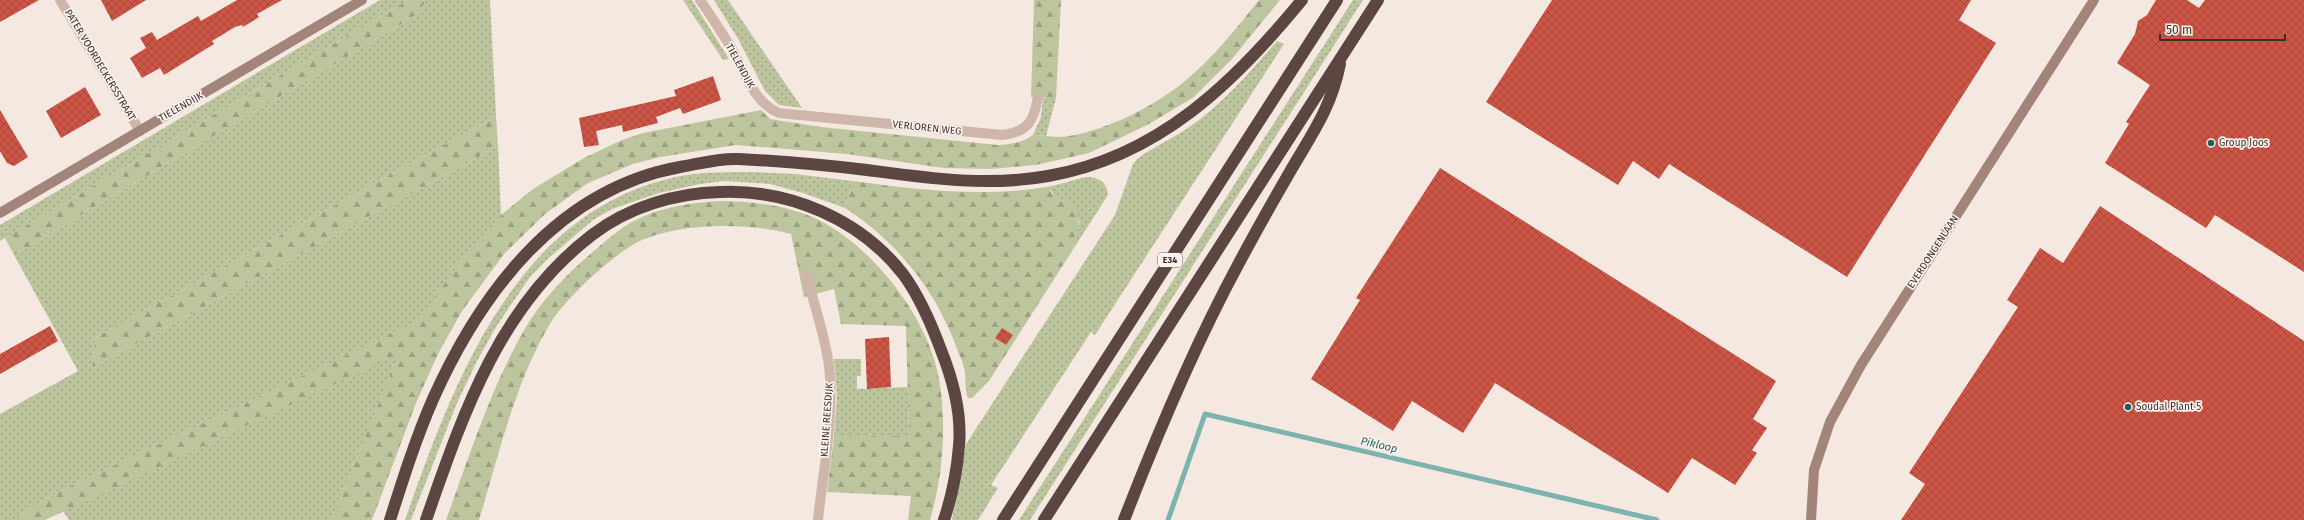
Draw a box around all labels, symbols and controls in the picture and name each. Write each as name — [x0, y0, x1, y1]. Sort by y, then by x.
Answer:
street label: PATER VOORDECKERSSTRAAT — [62, 7, 138, 123]
scale bar — [2160, 16, 2285, 42]
text: 50 m — [2166, 23, 2192, 37]
street label: TIELENDIJK — [723, 42, 757, 90]
street label: TIELENDIJK — [157, 90, 205, 124]
street label: VERLOREN WEG — [892, 118, 962, 138]
place label: Group Joos — [2219, 137, 2269, 149]
marker: Group Joos — [2206, 138, 2216, 148]
street label: EVERDONGENLAAN — [1905, 213, 1961, 291]
road number: E34 — [1158, 253, 1182, 267]
street label: KLEINE REESDIJK — [818, 382, 836, 458]
place label: Soudal Plant 5 — [2136, 401, 2201, 413]
marker: Soudal Plant 5 — [2123, 402, 2133, 412]
water label: Pikloop — [1359, 434, 1399, 456]

